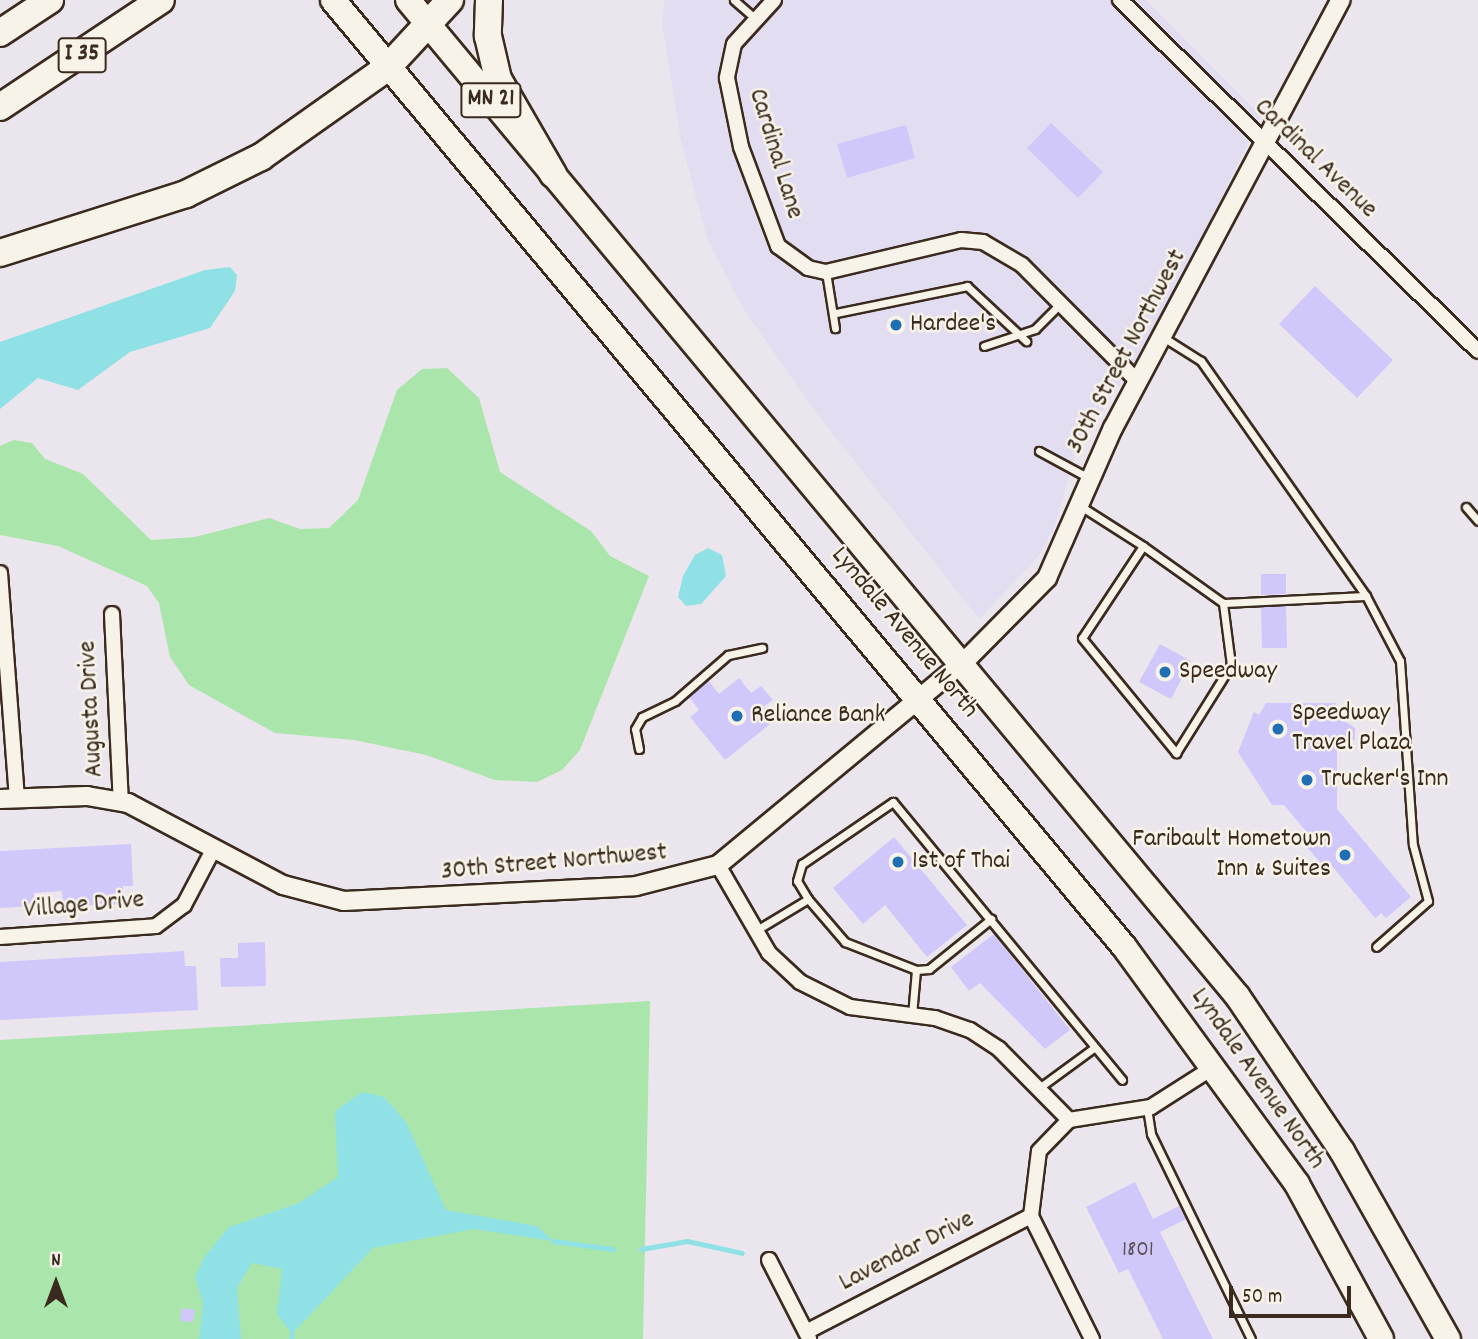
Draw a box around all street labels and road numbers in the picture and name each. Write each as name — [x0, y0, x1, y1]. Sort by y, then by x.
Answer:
road number: I 35 — [57, 34, 106, 76]
road number: MN 21 — [460, 80, 522, 120]
street label: Cardinal Lane — [740, 85, 810, 223]
street label: Cardinal Avenue — [1247, 93, 1383, 225]
street label: 30th Street Northwest — [1060, 245, 1194, 459]
street label: Lyndale Avenue North — [823, 541, 985, 725]
street label: Augusta Drive — [73, 640, 111, 778]
street label: 30th Street Northwest — [440, 838, 668, 888]
street label: Village Drive — [23, 885, 145, 927]
street label: Lyndale Avenue North — [1183, 982, 1331, 1176]
street label: Lavendar Drive — [834, 1205, 980, 1299]

